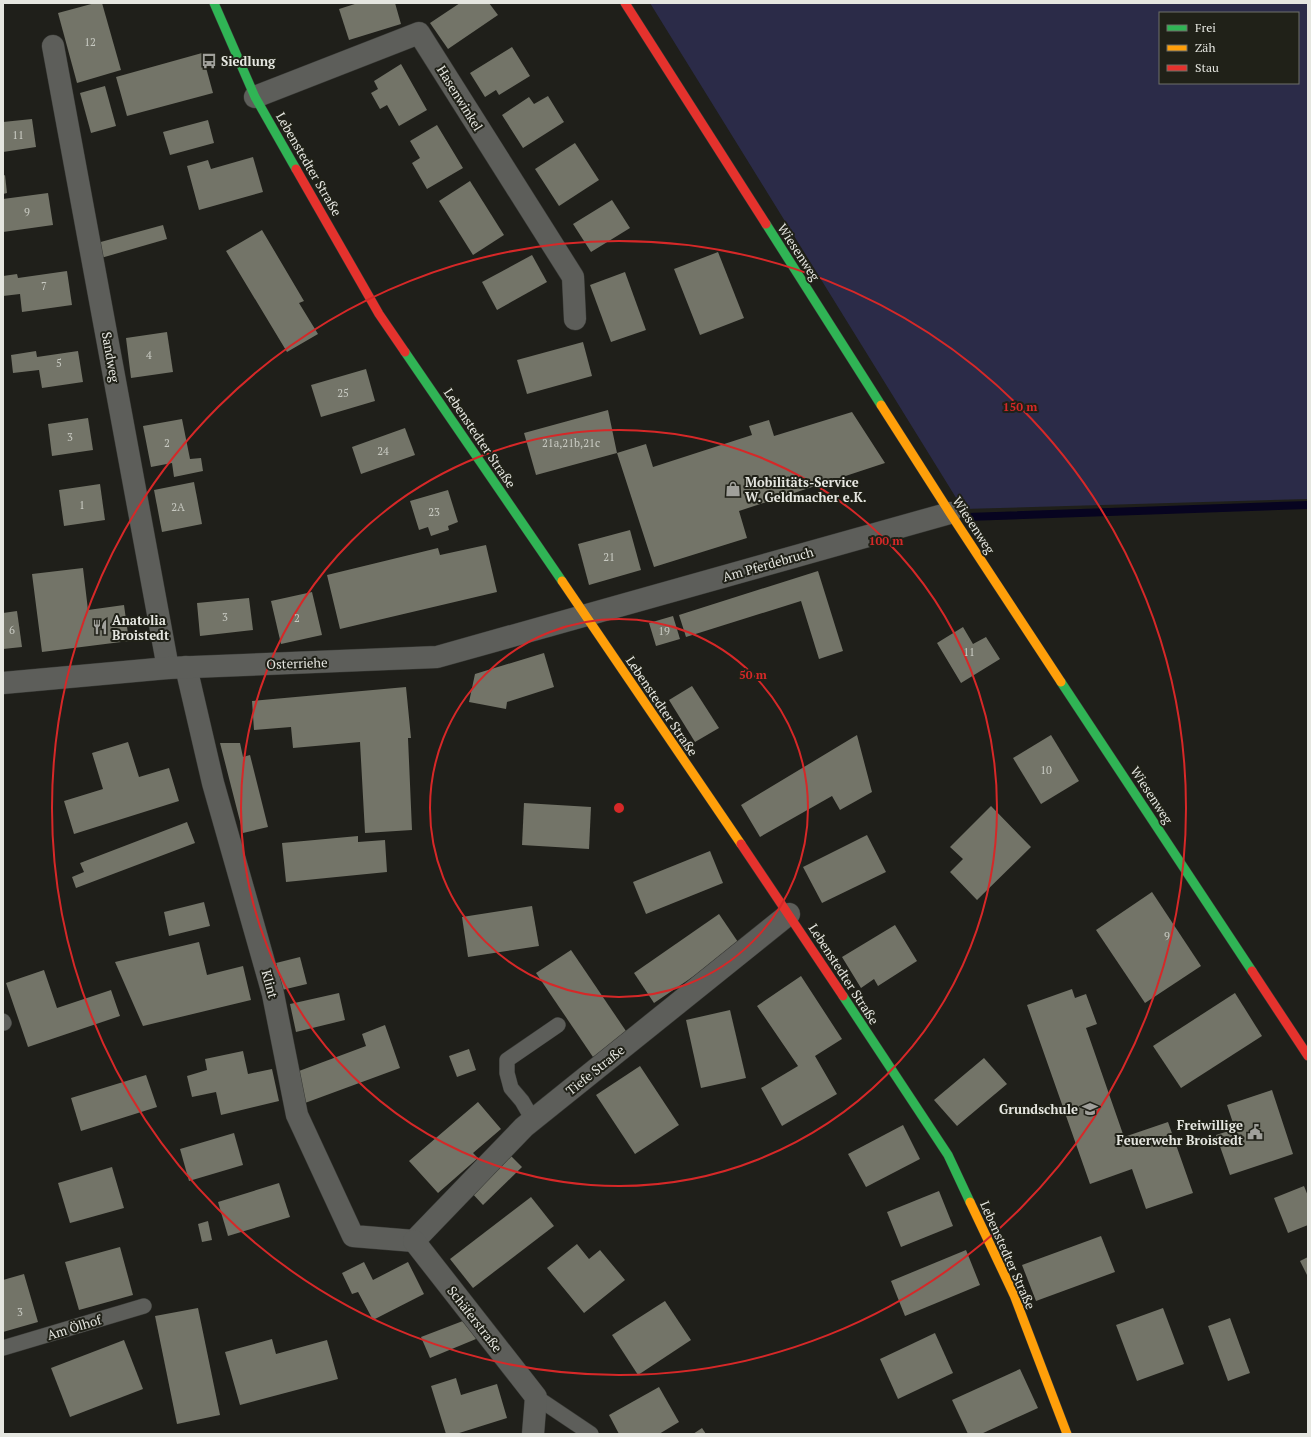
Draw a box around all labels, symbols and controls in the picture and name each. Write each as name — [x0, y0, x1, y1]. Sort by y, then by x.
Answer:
legend — [1159, 12, 1299, 84]
text: Frei — [1195, 20, 1216, 35]
house number: 12 — [84, 35, 96, 49]
text: Zäh — [1195, 40, 1215, 55]
bus stop icon: Siedlung — [200, 52, 218, 70]
place label: Siedlung — [221, 52, 276, 70]
text: Stau — [1195, 60, 1219, 75]
street label: Hasenwinkel — [433, 62, 487, 134]
street label: Lebenstedter Straße — [272, 109, 346, 219]
house number: 11 — [12, 128, 24, 142]
house number: 9 — [24, 205, 30, 219]
street label: Wiesenweg — [774, 220, 824, 284]
house number: 7 — [41, 279, 47, 293]
street label: Sandweg — [98, 330, 124, 384]
house number: 4 — [146, 348, 152, 362]
house number: 5 — [56, 356, 62, 370]
street label: Lebenstedter Straße — [440, 384, 520, 492]
house number: 25 — [337, 386, 349, 400]
text: 150 m — [1003, 399, 1037, 414]
house number: 3 — [67, 430, 73, 444]
house number: 2 — [164, 436, 170, 450]
house number: 21a,21b,21c — [542, 436, 600, 450]
house number: 24 — [377, 444, 389, 458]
place label: Mobilitäts-Service W. Geldmacher e.K. — [745, 473, 867, 506]
shop icon: Mobilitäts-Service W. Geldmacher e.K. — [724, 480, 742, 498]
street label: Wiesenweg — [949, 493, 999, 557]
house number: 1 — [79, 498, 85, 512]
house number: 2A — [171, 500, 185, 514]
house number: 23 — [428, 505, 440, 519]
text: 100 m — [869, 533, 903, 548]
street label: Am Pferdebruch — [720, 542, 816, 586]
house number: 21 — [603, 550, 615, 564]
house number: 3 — [222, 610, 228, 624]
place label: Anatolia Broistedt — [112, 611, 170, 644]
house number: 2 — [294, 611, 300, 625]
restaurant icon: Anatolia Broistedt — [91, 618, 109, 636]
house number: 6 — [9, 623, 15, 637]
house number: 19 — [658, 624, 670, 638]
house number: 11 — [963, 645, 975, 659]
street label: Lebenstedter Straße — [622, 652, 702, 760]
street label: Osterriehe — [266, 653, 328, 673]
text: 50 m — [739, 667, 767, 682]
house number: 10 — [1040, 763, 1052, 777]
street label: Wiesenweg — [1127, 763, 1177, 827]
centre of rings — [612, 801, 626, 815]
street label: Lebenstedter Straße — [805, 920, 883, 1028]
house number: 9 — [1164, 929, 1170, 943]
street label: Klint — [258, 968, 282, 1000]
street label: Tiefe Straße — [562, 1041, 628, 1099]
place label: Grundschule — [999, 1100, 1078, 1118]
school or university icon: Grundschule — [1081, 1100, 1099, 1118]
place label: Freiwillige Feuerwehr Broistedt — [1116, 1116, 1244, 1149]
public building icon: Freiwillige Feuerwehr Broistedt — [1246, 1123, 1264, 1141]
street label: Lebenstedter Straße — [976, 1198, 1040, 1312]
street label: Schäferstraße — [443, 1282, 507, 1356]
house number: 3 — [17, 1305, 23, 1319]
street label: Am Ölhof — [45, 1310, 105, 1344]

